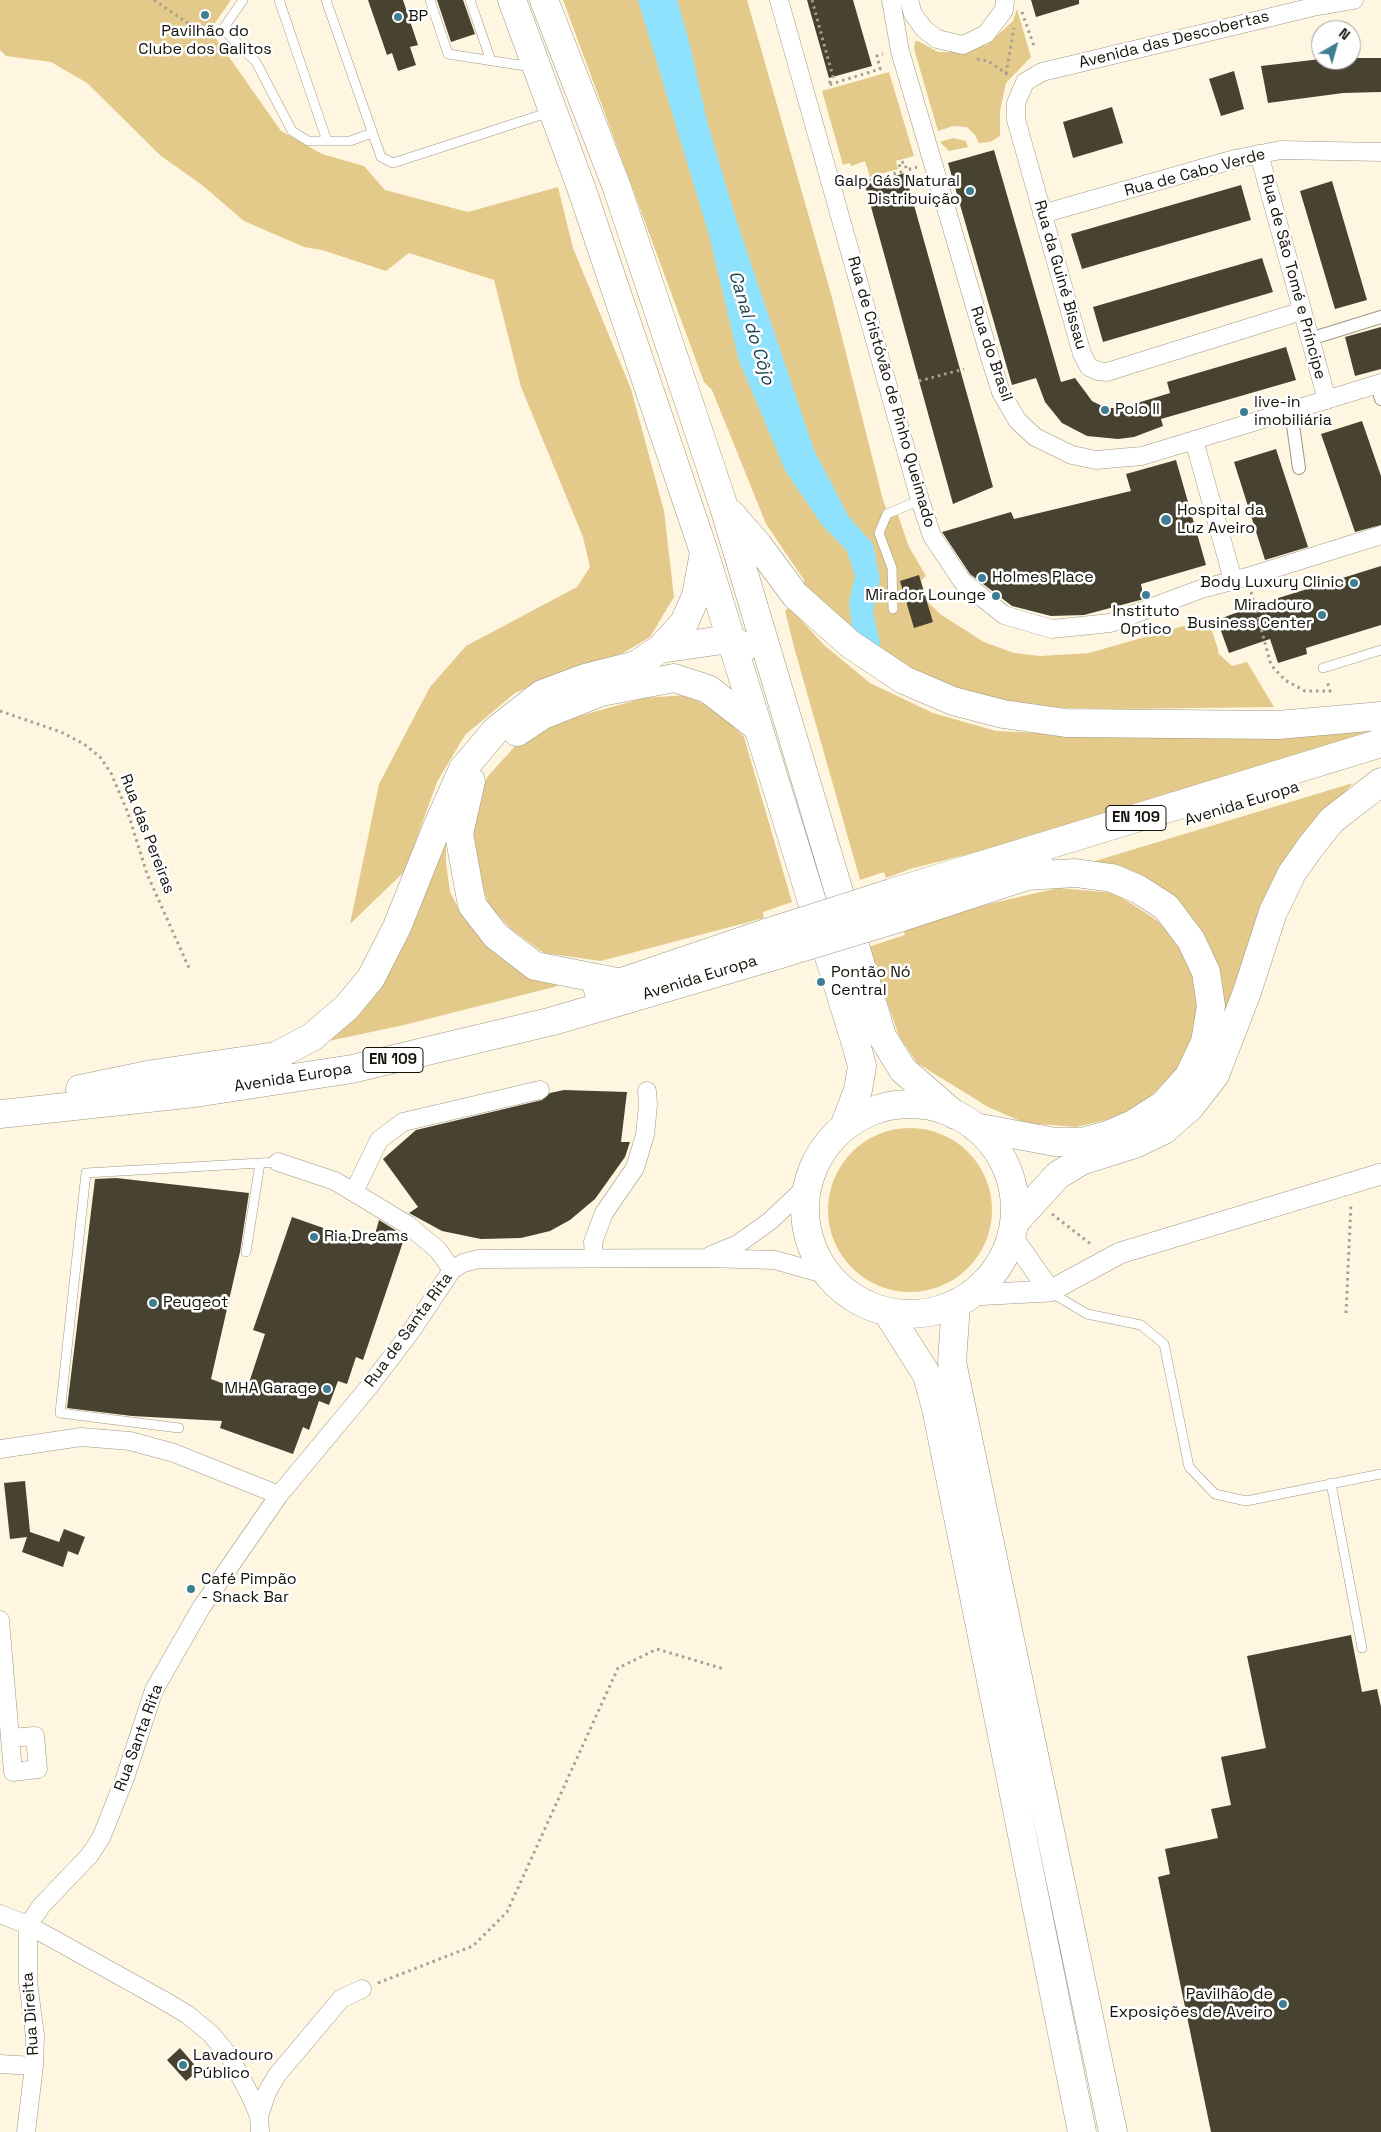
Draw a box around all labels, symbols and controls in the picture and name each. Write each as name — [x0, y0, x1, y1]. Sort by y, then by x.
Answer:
place label: BP — [408, 7, 428, 27]
street label: Avenida das Descobertas — [1077, 7, 1271, 73]
marker: Pavilhão do Clube dos Galitos — [199, 9, 211, 21]
marker: BP — [392, 11, 404, 23]
north arrow — [1311, 20, 1361, 70]
place label: Pavilhão do Clube dos Galitos — [138, 22, 272, 60]
text: N — [1335, 24, 1354, 44]
street label: Rua de Cabo Verde — [1122, 145, 1268, 201]
place label: Galp Gás Natural Distribuição — [834, 172, 960, 210]
street label: Rua de São Tomé e Príncipe — [1256, 173, 1330, 381]
marker: Galp Gás Natural Distribuição — [964, 185, 976, 197]
street label: Rua da Guiné Bissau — [1029, 198, 1091, 352]
street label: Rua de Cristóvão de Pinho Queimado — [843, 254, 939, 530]
water label: Canal do Côjo — [723, 268, 779, 388]
street label: Rua do Brasil — [966, 304, 1016, 404]
place label: live-in imobiliária — [1254, 393, 1332, 431]
place label: Polo II — [1115, 400, 1160, 420]
marker: Polo II — [1099, 404, 1111, 416]
marker: live-in imobiliária — [1238, 406, 1250, 418]
place label: Hospital da Luz Aveiro — [1177, 501, 1264, 539]
marker: Hospital da Luz Aveiro — [1159, 513, 1173, 527]
place label: Holmes Place — [992, 568, 1094, 588]
marker: Holmes Place — [976, 572, 988, 584]
place label: Body Luxury Clinic — [1200, 573, 1344, 593]
marker: Body Luxury Clinic — [1348, 577, 1360, 589]
place label: Mirador Lounge — [865, 586, 986, 606]
marker: Instituto Optico — [1140, 589, 1152, 601]
marker: Mirador Lounge — [990, 590, 1002, 602]
place label: Miradouro Business Center — [1187, 596, 1312, 634]
place label: Instituto Optico — [1112, 602, 1180, 640]
marker: Miradouro Business Center — [1316, 609, 1328, 621]
street label: Rua das Pereiras — [115, 772, 179, 896]
street label: Avenida Europa — [1182, 777, 1302, 831]
road number: EN 109 — [1106, 806, 1166, 830]
street label: Avenida Europa — [640, 951, 760, 1005]
place label: Pontão Nó Central — [831, 963, 911, 1001]
marker: Pontão Nó Central — [815, 976, 827, 988]
road number: EN 109 — [363, 1048, 423, 1072]
street label: Avenida Europa — [233, 1059, 353, 1097]
place label: Ria Dreams — [324, 1227, 409, 1247]
marker: Ria Dreams — [308, 1231, 320, 1243]
street label: Rua de Santa Rita — [361, 1269, 457, 1391]
place label: Peugeot — [163, 1293, 228, 1313]
marker: Peugeot — [147, 1297, 159, 1309]
place label: MHA Garage — [224, 1379, 317, 1399]
marker: MHA Garage — [321, 1383, 333, 1395]
place label: Café Pimpão - Snack Bar — [201, 1570, 297, 1608]
marker: Café Pimpão - Snack Bar — [185, 1583, 197, 1595]
street label: Rua Santa Rita — [111, 1682, 167, 1794]
street label: Rua Direita — [19, 1972, 43, 2056]
place label: Pavilhão de Exposições de Aveiro — [1109, 1985, 1273, 2023]
marker: Pavilhão de Exposições de Aveiro — [1277, 1998, 1289, 2010]
place label: Lavadouro Público — [193, 2046, 273, 2084]
marker: Lavadouro Público — [177, 2059, 189, 2071]

